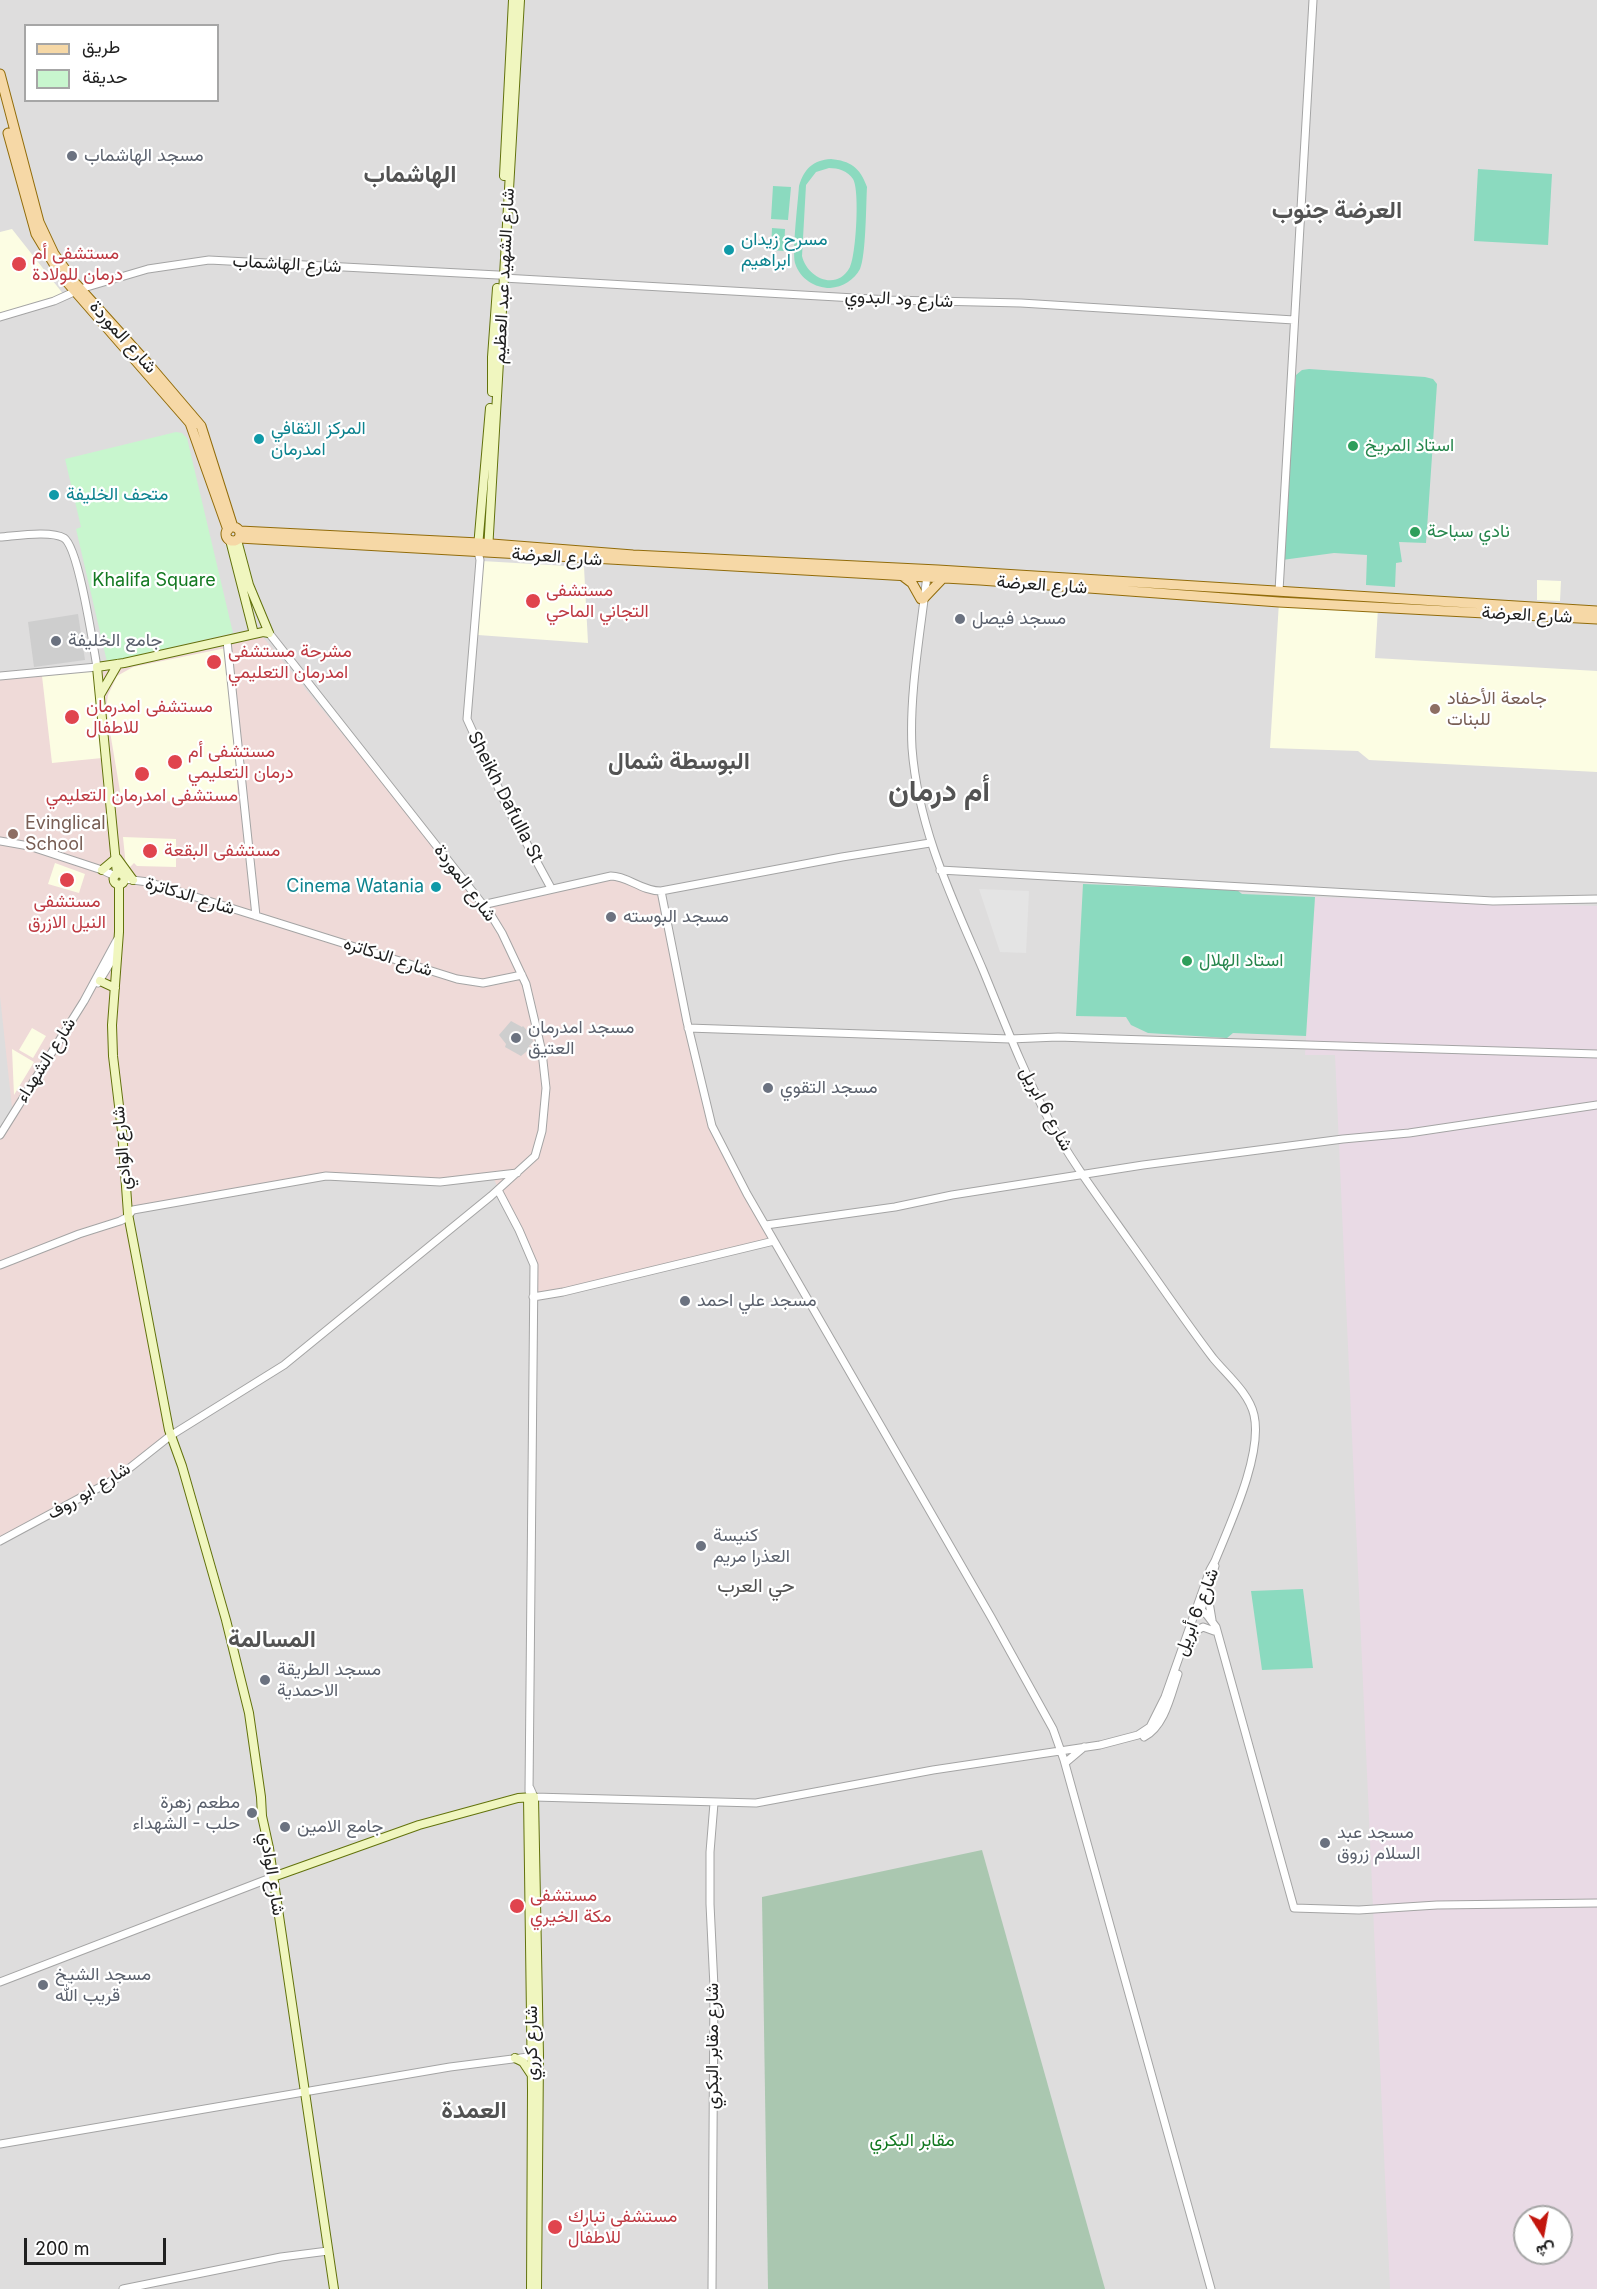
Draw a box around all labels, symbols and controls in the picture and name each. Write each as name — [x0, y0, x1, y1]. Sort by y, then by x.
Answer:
legend — [24, 24, 219, 102]
text: طريق — [82, 36, 120, 57]
text: حديقة — [82, 66, 128, 87]
place label: مسجد الهاشماب — [84, 145, 204, 167]
marker: مسجد الهاشماب — [65, 149, 79, 163]
district label: الهاشماب — [364, 161, 456, 189]
street label: شارع الشهيد عبد العظيم — [489, 188, 519, 364]
district label: العرضة جنوب — [1272, 197, 1402, 225]
place label: مسرح زيدان ابراهيم — [741, 229, 828, 272]
place label: مستشفى أم درمان للولادة — [32, 243, 123, 286]
marker: مسرح زيدان ابراهيم — [722, 243, 736, 257]
street label: شارع الهاشماب — [232, 250, 342, 278]
marker: مستشفى أم درمان للولادة — [10, 255, 28, 273]
street label: شارع ود البدوي — [844, 285, 954, 313]
street label: شارع الموردة — [85, 296, 161, 378]
place label: المركز الثقافي امدرمان — [271, 418, 366, 460]
marker: المركز الثقافي امدرمان — [252, 432, 266, 446]
place label: استاد المريخ — [1365, 435, 1454, 457]
marker: استاد المريخ — [1346, 439, 1360, 453]
place label: متحف الخليفة — [66, 484, 168, 506]
marker: متحف الخليفة — [47, 488, 61, 502]
place label: نادي سباحة — [1427, 521, 1510, 543]
marker: نادي سباحة — [1408, 525, 1422, 539]
street label: شارع العرضة — [511, 543, 603, 571]
park label: Khalifa Square — [92, 570, 216, 592]
street label: شارع العرضة — [996, 571, 1088, 599]
place label: مستشفى التجاني الماحي — [546, 580, 649, 622]
marker: مستشفى التجاني الماحي — [524, 592, 542, 610]
street label: شارع العرضة — [1481, 602, 1573, 628]
place label: مسجد فيصل — [972, 608, 1066, 630]
marker: مسجد فيصل — [953, 612, 967, 626]
place label: جامع الخليفة — [68, 630, 162, 652]
marker: جامع الخليفة — [49, 634, 63, 648]
place label: مشرحة مستشفى امدرمان التعليمي — [228, 641, 352, 684]
marker: مشرحة مستشفى امدرمان التعليمي — [205, 653, 223, 671]
place label: جامعة الأحفاد للبنات — [1447, 688, 1547, 730]
place label: مستشفى امدرمان للاطفال — [86, 696, 213, 738]
marker: جامعة الأحفاد للبنات — [1428, 702, 1442, 716]
marker: مستشفى امدرمان للاطفال — [63, 708, 81, 726]
street label: Sheikh Dafulla St — [463, 728, 547, 866]
place label: مستشفى أم درمان التعليمي — [188, 741, 294, 783]
district label: البوسطة شمال — [608, 748, 750, 776]
marker: مستشفى أم درمان التعليمي — [166, 753, 184, 771]
marker: مستشفى امدرمان التعليمي — [133, 765, 151, 783]
district label: أم درمان — [888, 774, 990, 810]
place label: مستشفى امدرمان التعليمي — [46, 785, 238, 807]
place label: Evinglical School — [25, 813, 106, 856]
marker: Evinglical School — [6, 827, 20, 841]
place label: مستشفى البقعة — [164, 840, 280, 862]
street label: شارع الموردة — [429, 840, 501, 926]
marker: مستشفى البقعة — [141, 842, 159, 860]
marker: مستشفى النيل الازرق — [58, 871, 76, 889]
street label: شارع الدكاترة — [143, 872, 237, 920]
place label: Cinema Watania — [286, 876, 424, 898]
marker: Cinema Watania — [429, 880, 443, 894]
place label: مستشفى النيل الازرق — [28, 891, 106, 934]
place label: مسجد البوسته — [623, 906, 729, 928]
marker: مسجد البوسته — [604, 910, 618, 924]
street label: شارع الدكاتره — [341, 932, 435, 982]
place label: استاد الهلال — [1199, 950, 1283, 972]
marker: استاد الهلال — [1180, 954, 1194, 968]
street label: شارع الشهداء — [11, 1014, 81, 1106]
place label: مسجد امدرمان العتيق — [528, 1017, 634, 1060]
marker: مسجد امدرمان العتيق — [509, 1031, 523, 1045]
street label: شارع 6 ابريل — [1015, 1063, 1077, 1155]
place label: مسجد التقوي — [780, 1077, 878, 1099]
marker: مسجد التقوي — [761, 1081, 775, 1095]
street label: شارع الوادي — [108, 1105, 136, 1191]
place label: مسجد علي احمد — [697, 1290, 817, 1312]
marker: مسجد علي احمد — [678, 1294, 692, 1308]
street label: شارع ابو روف — [43, 1458, 135, 1524]
place label: كنيسة العذرا مريم — [713, 1525, 790, 1568]
marker: كنيسة العذرا مريم — [694, 1539, 708, 1553]
street label: شارع 6 أبريل — [1170, 1565, 1224, 1659]
district label: حي العرب — [717, 1574, 795, 1598]
district label: المسالمة — [228, 1626, 316, 1654]
place label: مسجد الطريقة الاحمدية — [277, 1659, 381, 1702]
marker: مسجد الطريقة الاحمدية — [258, 1673, 272, 1687]
place label: مطعم زهرة حلب - الشهداء — [133, 1792, 240, 1834]
marker: مطعم زهرة حلب - الشهداء — [245, 1806, 259, 1820]
place label: جامع الامين — [297, 1816, 383, 1838]
marker: جامع الامين — [278, 1820, 292, 1834]
place label: مسجد عبد السلام زروق — [1337, 1822, 1420, 1864]
street label: شارع الوادي — [255, 1831, 289, 1917]
marker: مسجد عبد السلام زروق — [1318, 1836, 1332, 1850]
place label: مستشفى مكة الخيري — [530, 1885, 612, 1928]
marker: مستشفى مكة الخيري — [508, 1897, 526, 1915]
place label: مسجد الشيخ قريب الله — [55, 1964, 151, 2006]
marker: مسجد الشيخ قريب الله — [36, 1978, 50, 1992]
street label: شارع مقابر البكري — [702, 1983, 724, 2109]
street label: شارع كرري — [521, 2006, 543, 2080]
district label: العمدة — [441, 2097, 507, 2125]
park label: مقابر البكري — [869, 2130, 955, 2152]
north arrow — [1513, 2205, 1573, 2265]
place label: مستشفى تبارك للاطفال — [568, 2206, 677, 2248]
marker: مستشفى تبارك للاطفال — [546, 2218, 564, 2236]
scale bar — [27, 2226, 170, 2264]
text: 200 m — [35, 2238, 90, 2259]
text: ش — [1535, 2239, 1557, 2262]

